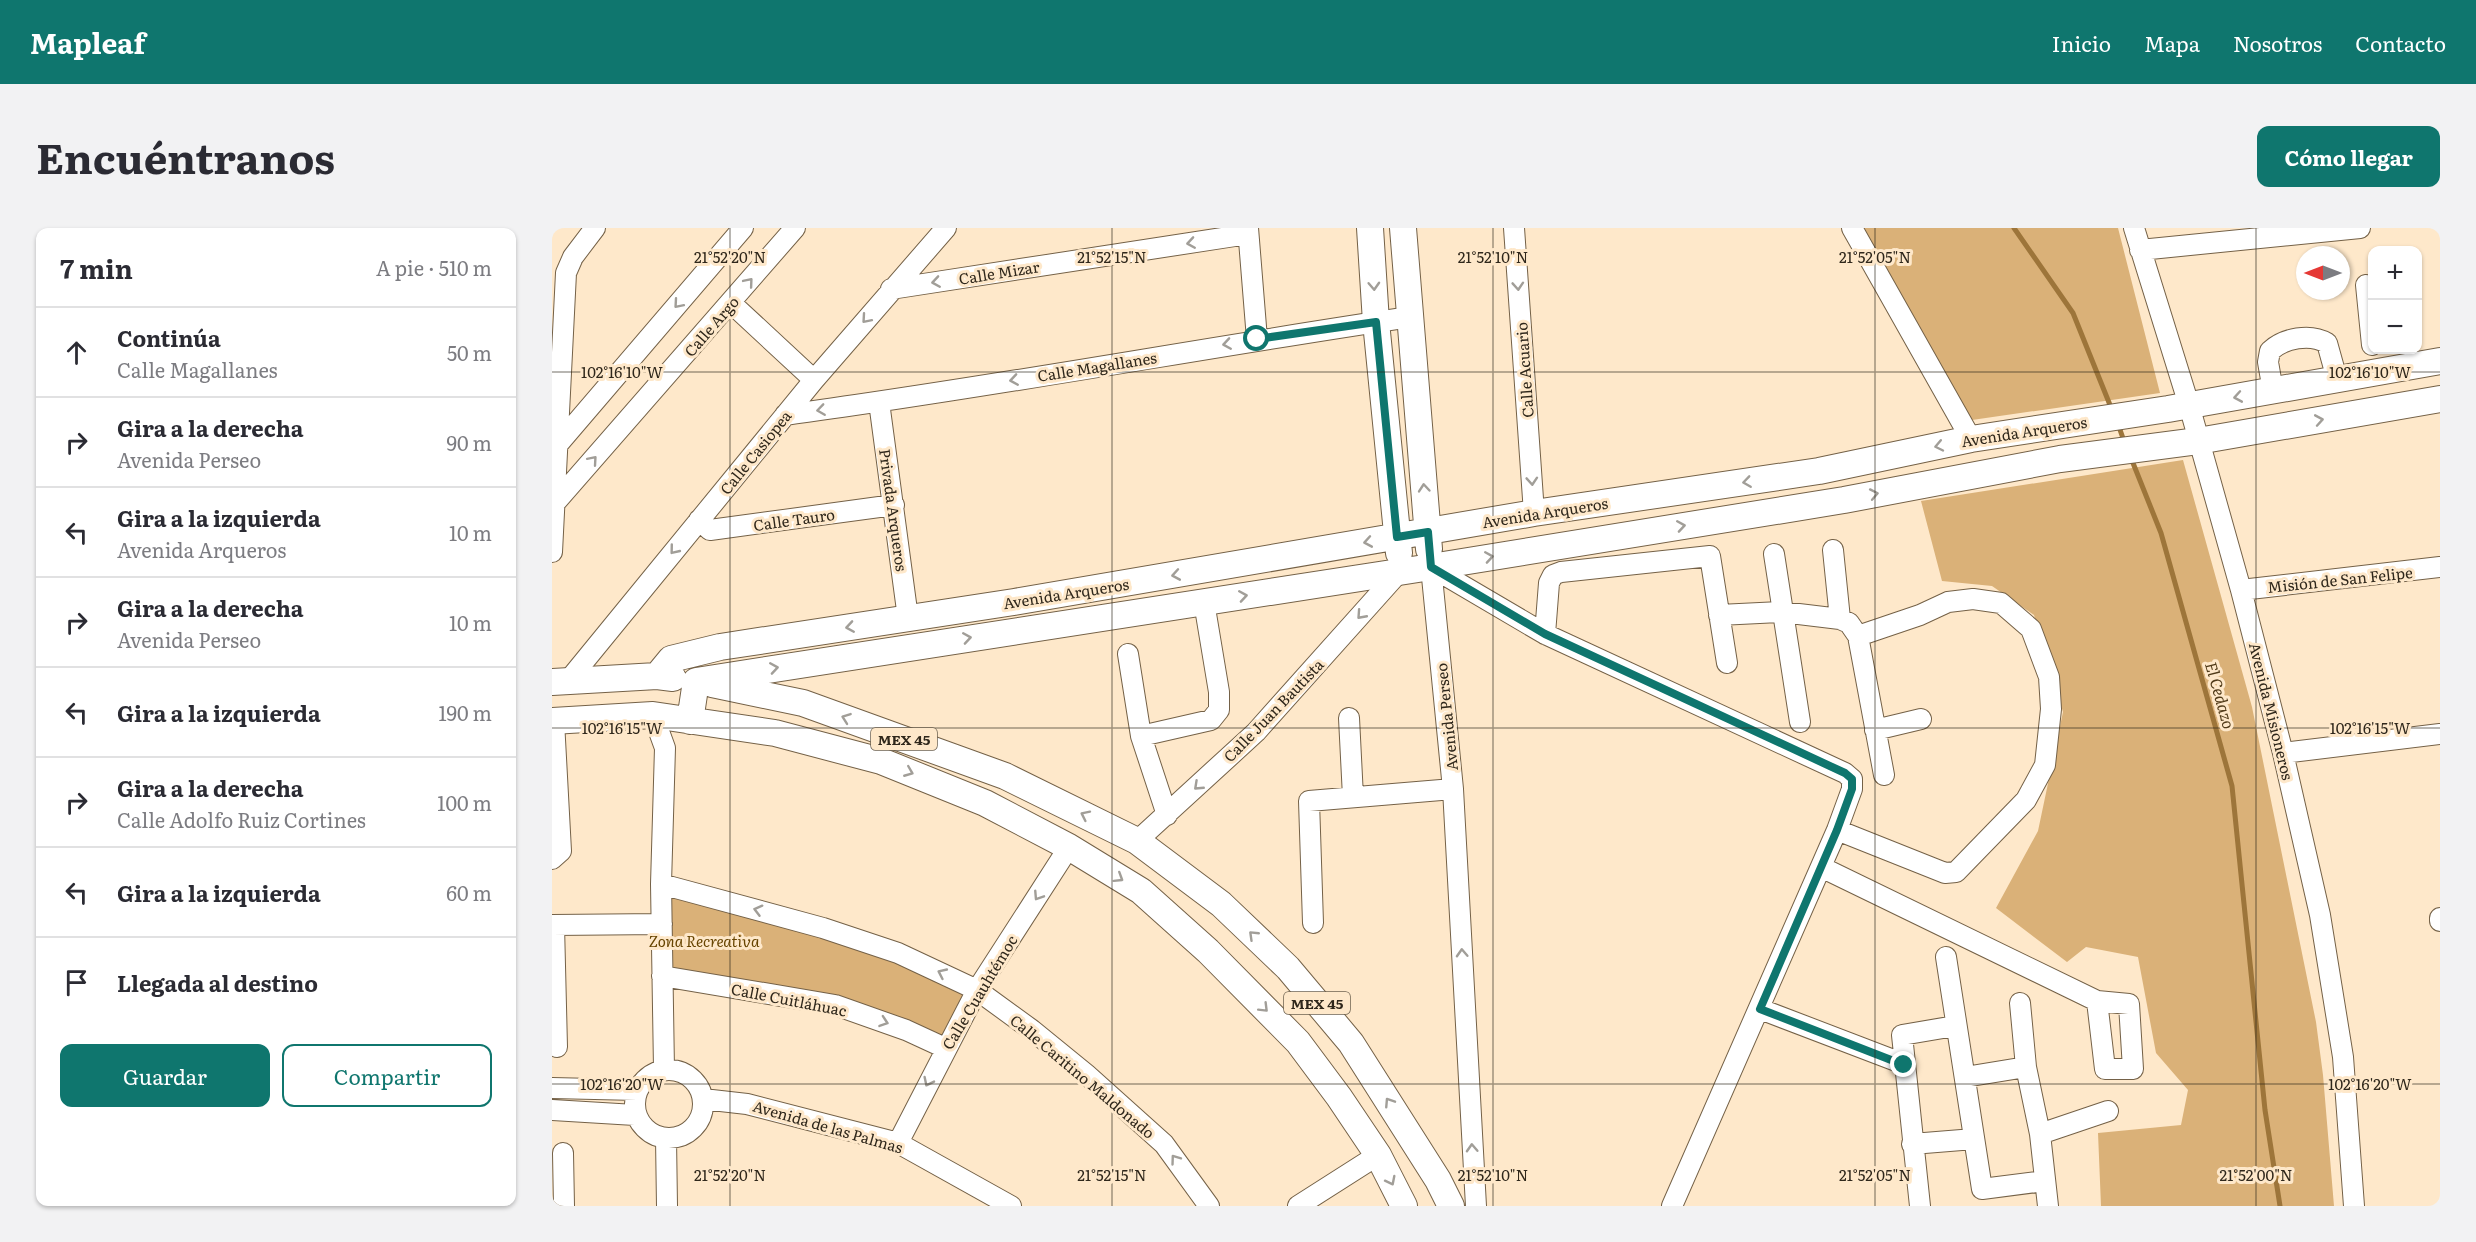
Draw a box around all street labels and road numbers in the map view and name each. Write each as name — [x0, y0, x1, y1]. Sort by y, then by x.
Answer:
street label: Calle Mizar — [957, 254, 1041, 290]
street label: Calle Argo — [678, 290, 744, 361]
street label: Calle Acuario — [1509, 321, 1539, 419]
street label: Calle Magallanes — [1036, 345, 1158, 387]
street label: Calle Casiopea — [714, 404, 797, 499]
street label: Avenida Arqueros — [1959, 410, 2089, 452]
street label: Privada Arqueros — [874, 447, 914, 573]
street label: Avenida Arqueros — [1480, 491, 1610, 533]
street label: Calle Tauro — [752, 502, 836, 536]
street label: Misión de San Felipe — [2266, 560, 2414, 598]
street label: Avenida Arqueros — [1001, 572, 1131, 614]
street label: Avenida Misioneros — [2244, 640, 2300, 782]
street label: Calle Juan Bautista — [1218, 653, 1329, 767]
street label: Avenida Perseo — [1429, 662, 1463, 772]
road number: MEX 45 — [871, 728, 937, 750]
street label: Calle Cuauhtémoc — [936, 930, 1023, 1054]
street label: Calle Cuitláhuac — [729, 977, 849, 1022]
road number: MEX 45 — [1284, 992, 1350, 1014]
street label: Calle Caritino Maldonado — [1006, 1008, 1161, 1144]
street label: Avenida de las Palmas — [750, 1094, 906, 1158]

